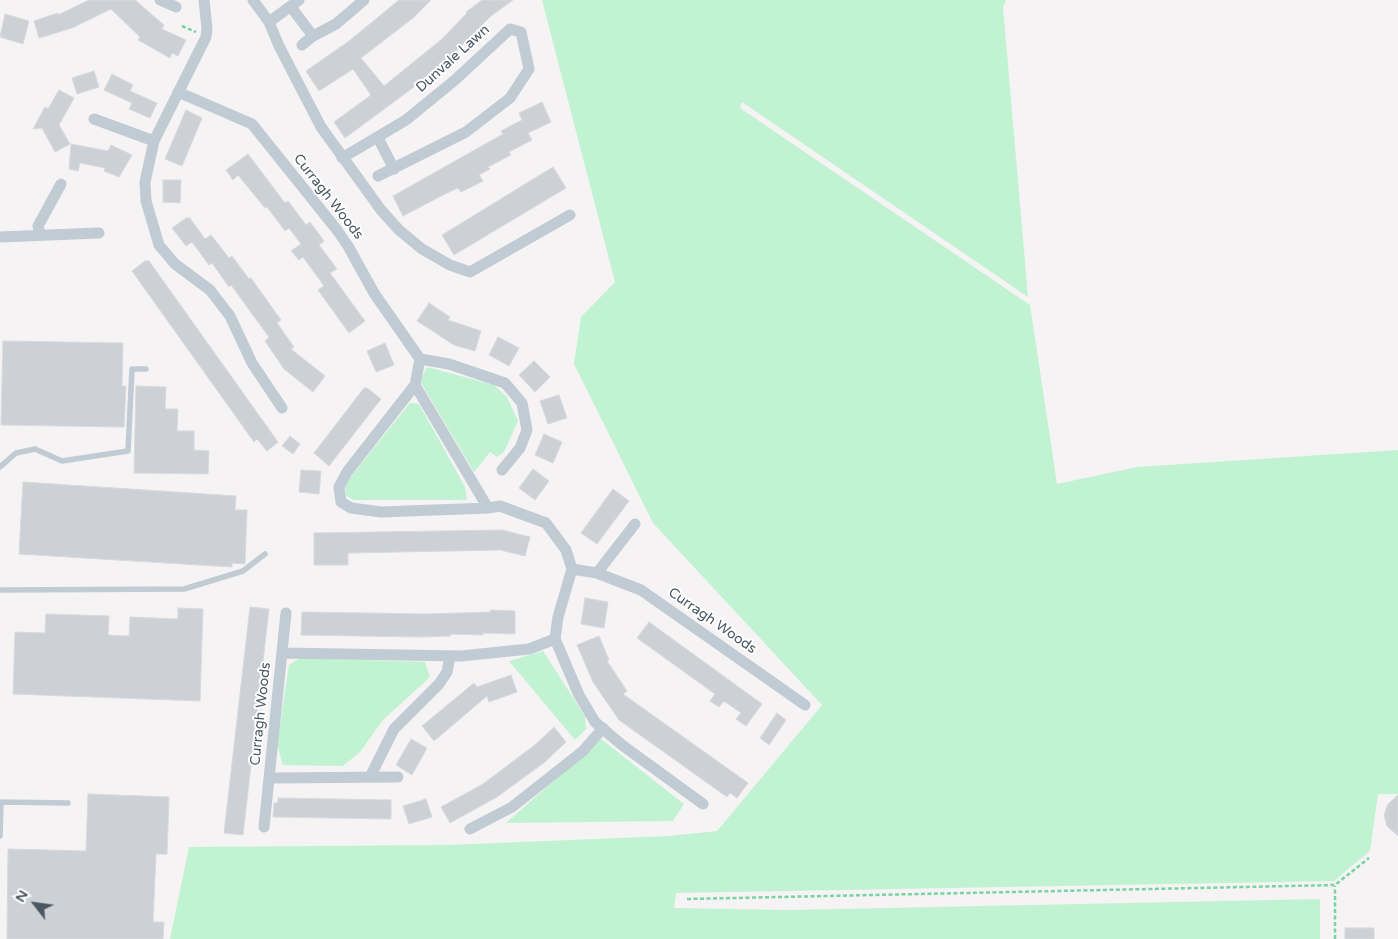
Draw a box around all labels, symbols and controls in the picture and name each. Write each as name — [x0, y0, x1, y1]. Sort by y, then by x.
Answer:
street label: Dunvale Lawn — [413, 22, 493, 96]
street label: Curragh Woods — [289, 151, 367, 243]
street label: Curragh Woods — [665, 584, 759, 658]
street label: Curragh Woods — [247, 662, 275, 766]
north arrow — [10, 879, 60, 929]
text: N — [11, 887, 32, 905]

